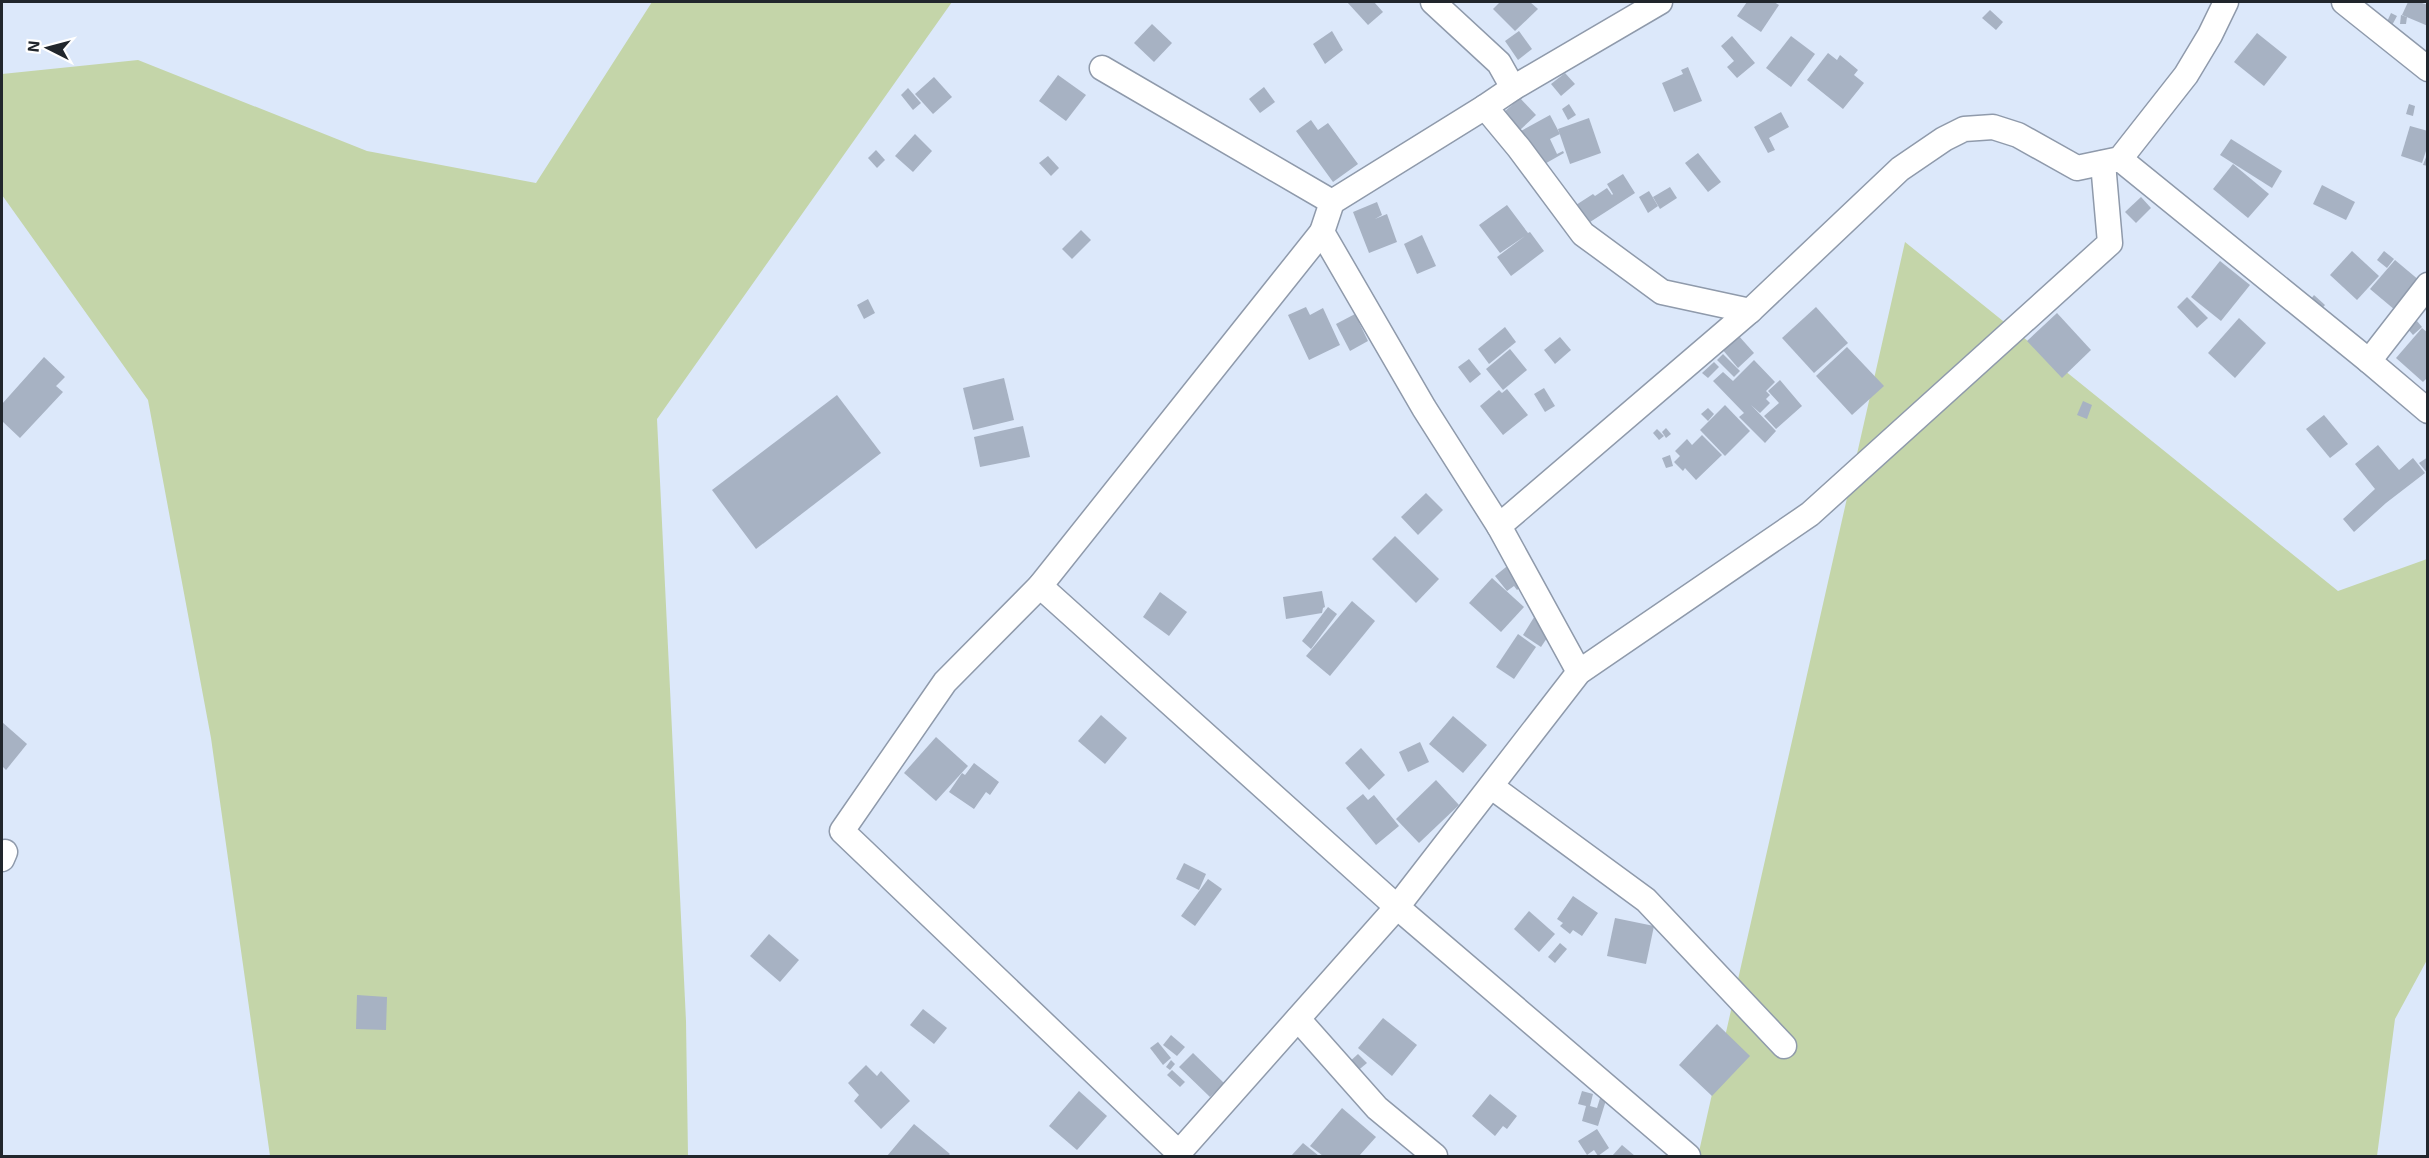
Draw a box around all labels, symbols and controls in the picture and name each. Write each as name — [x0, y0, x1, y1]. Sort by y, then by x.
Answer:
north arrow — [18, 18, 78, 78]
text: N — [23, 40, 43, 53]

